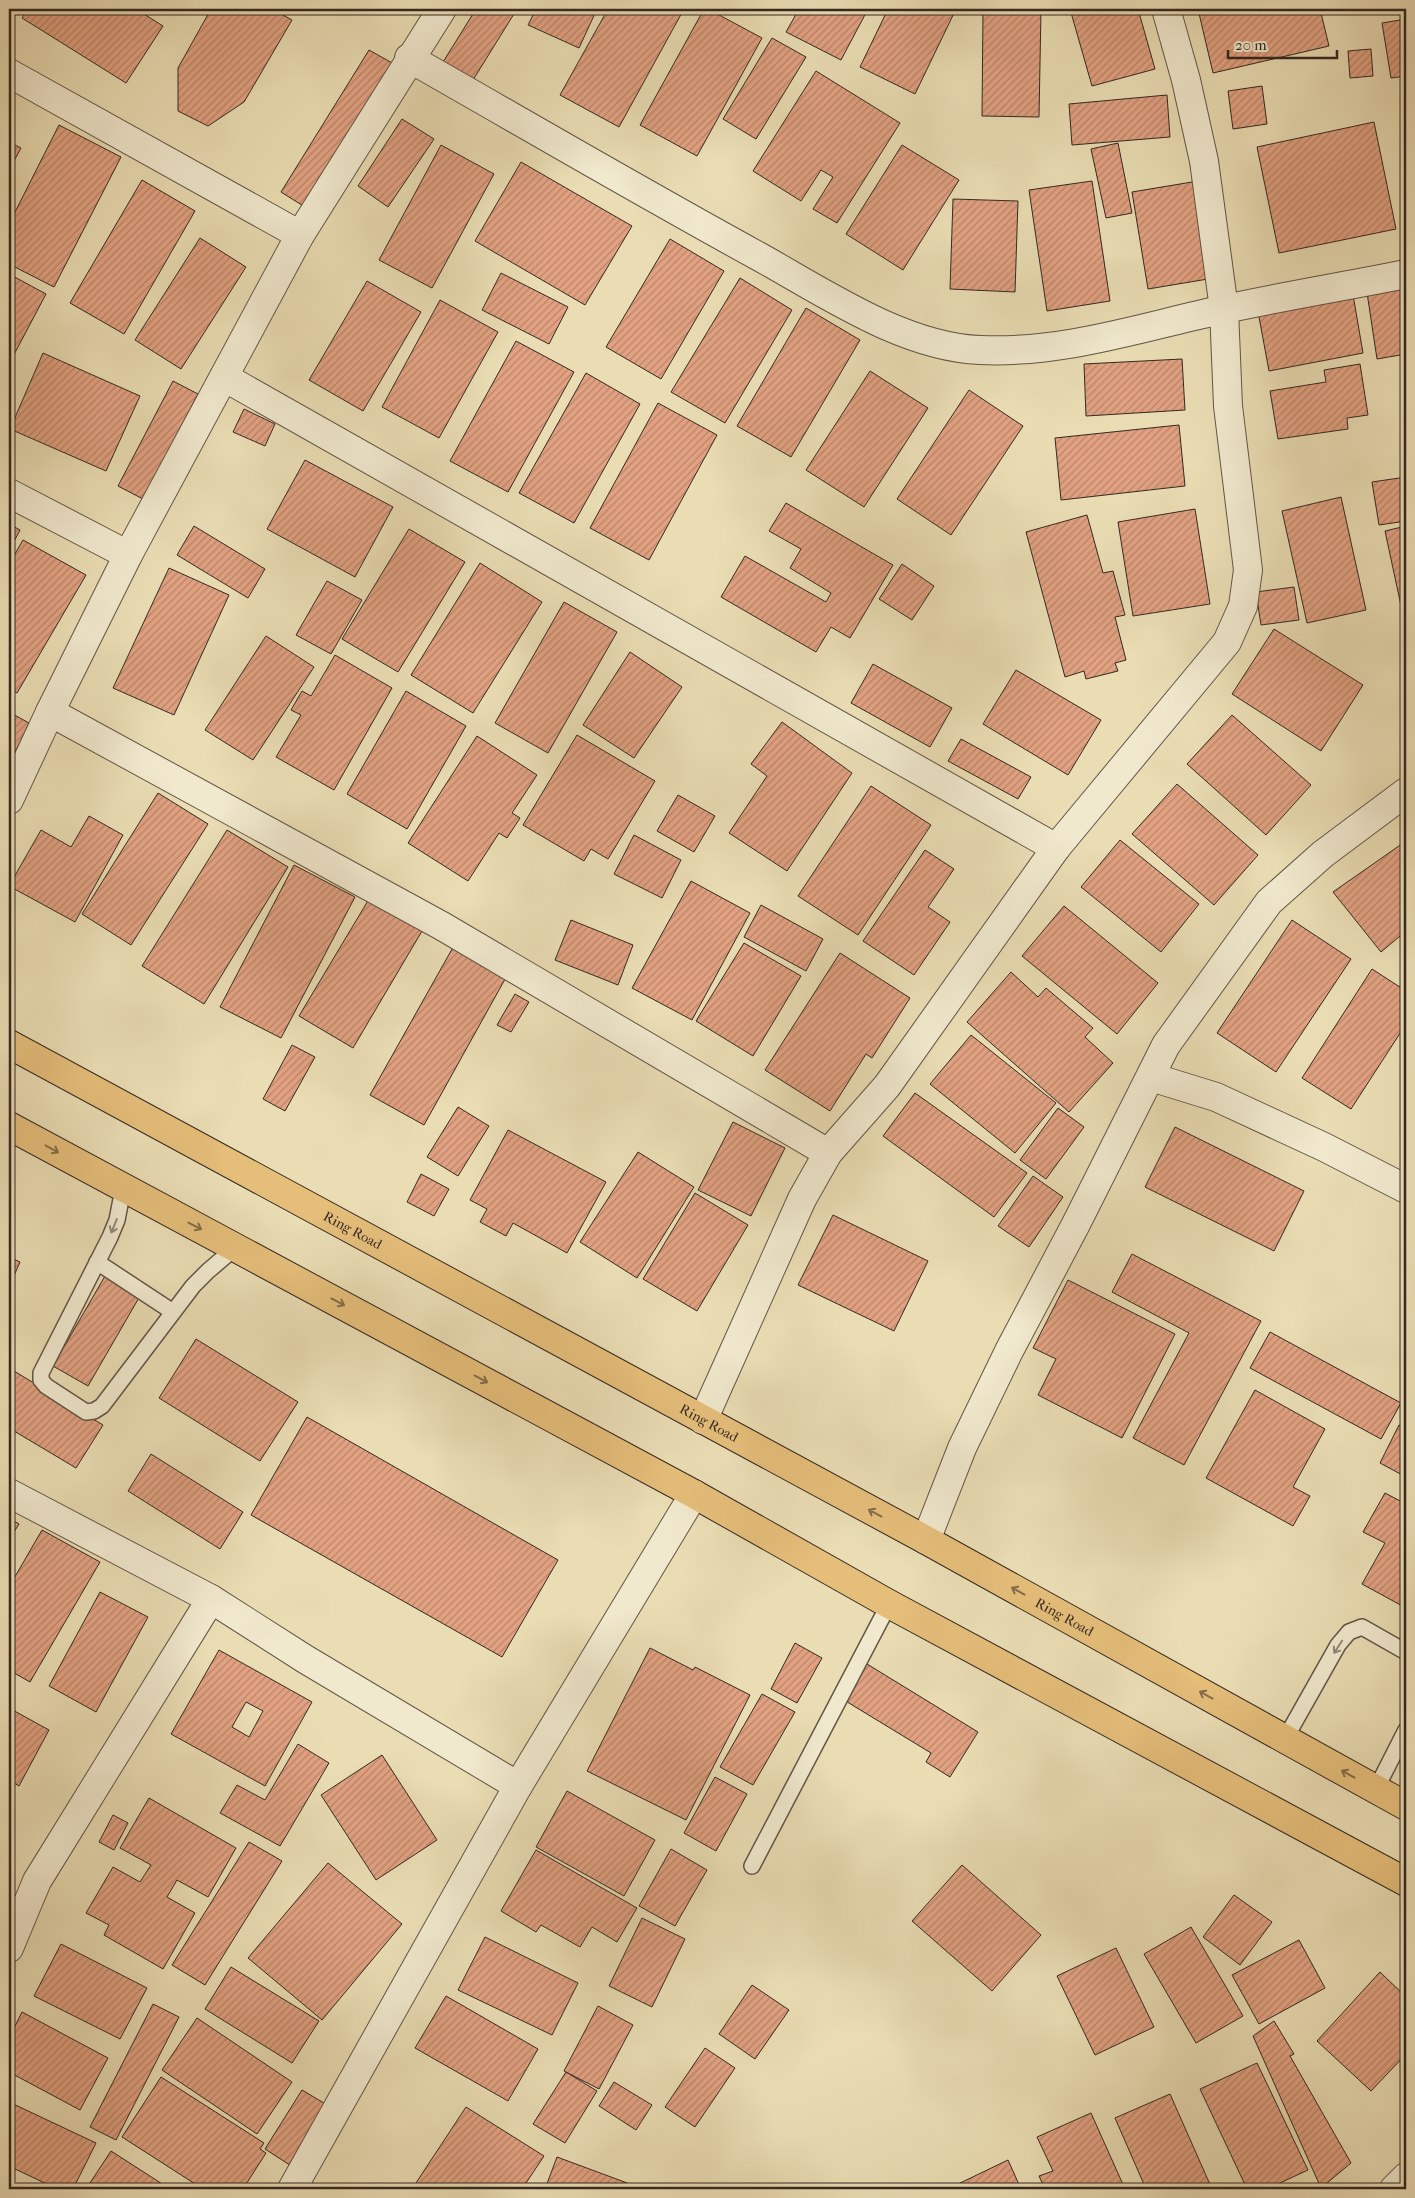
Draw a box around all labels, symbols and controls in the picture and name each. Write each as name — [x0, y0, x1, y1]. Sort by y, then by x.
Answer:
scale bar — [1228, 28, 1336, 60]
text: 20 m — [1235, 36, 1267, 54]
one-way arrow — [44, 1145, 58, 1155]
street label: Ring Road — [321, 1207, 385, 1253]
one-way arrow — [109, 1218, 118, 1233]
one-way arrow — [187, 1222, 202, 1231]
one-way arrow — [331, 1297, 346, 1307]
one-way arrow — [474, 1374, 489, 1384]
street label: Ring Road — [677, 1400, 742, 1446]
one-way arrow — [868, 1508, 883, 1518]
one-way arrow — [1011, 1586, 1026, 1596]
street label: Ring Road — [1032, 1594, 1097, 1640]
one-way arrow — [1333, 1640, 1343, 1654]
one-way arrow — [1199, 1690, 1214, 1700]
one-way arrow — [1341, 1769, 1356, 1779]

